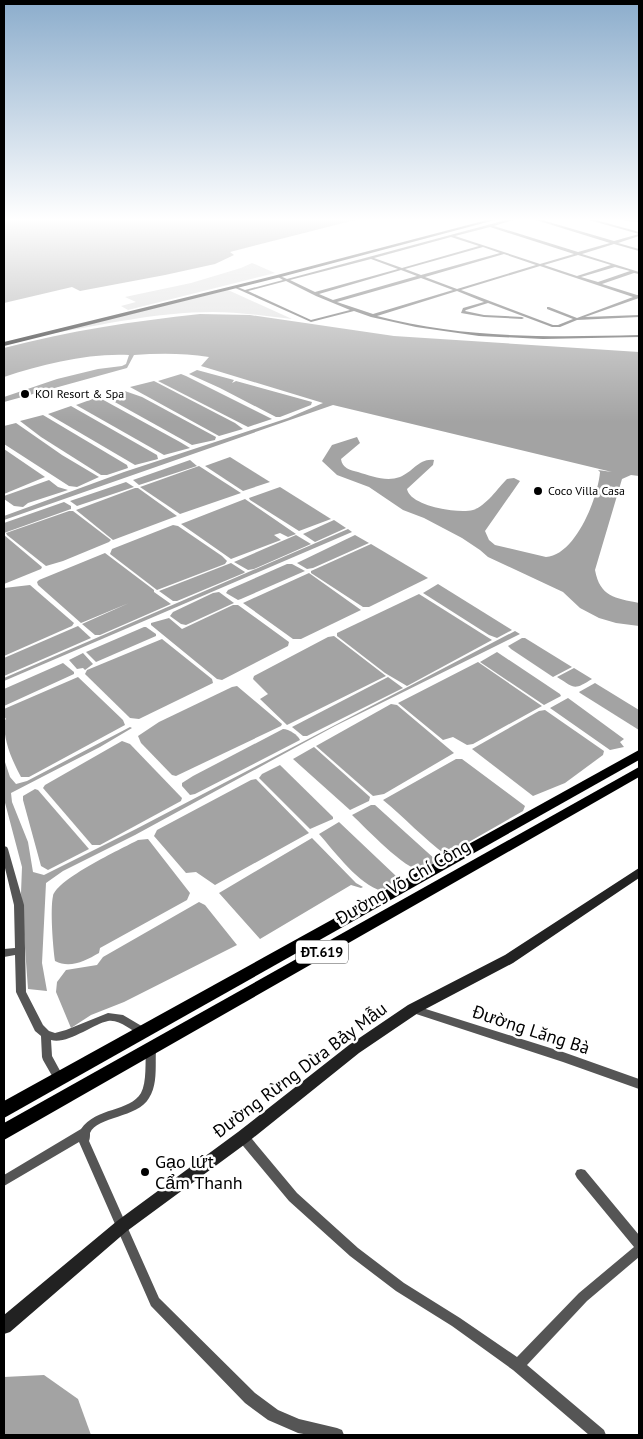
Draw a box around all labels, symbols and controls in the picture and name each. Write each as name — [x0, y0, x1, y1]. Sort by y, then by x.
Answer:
place label: KOI Resort & Spa — [35, 386, 124, 401]
marker: KOI Resort & Spa — [19, 388, 31, 400]
place label: Coco Villa Casa — [548, 483, 625, 498]
marker: Coco Villa Casa — [532, 485, 544, 497]
street label: Đường Võ Chí Công — [330, 834, 474, 930]
road number: ĐT.619 — [296, 940, 348, 964]
street label: Đường Rừng Dừa Bảy Mẫu — [207, 997, 391, 1143]
street label: Đường Lăng Bà — [469, 999, 593, 1059]
place label: Gạo lứt Cẩm Thanh — [155, 1150, 243, 1194]
marker: Gạo lứt Cẩm Thanh — [139, 1166, 151, 1178]

